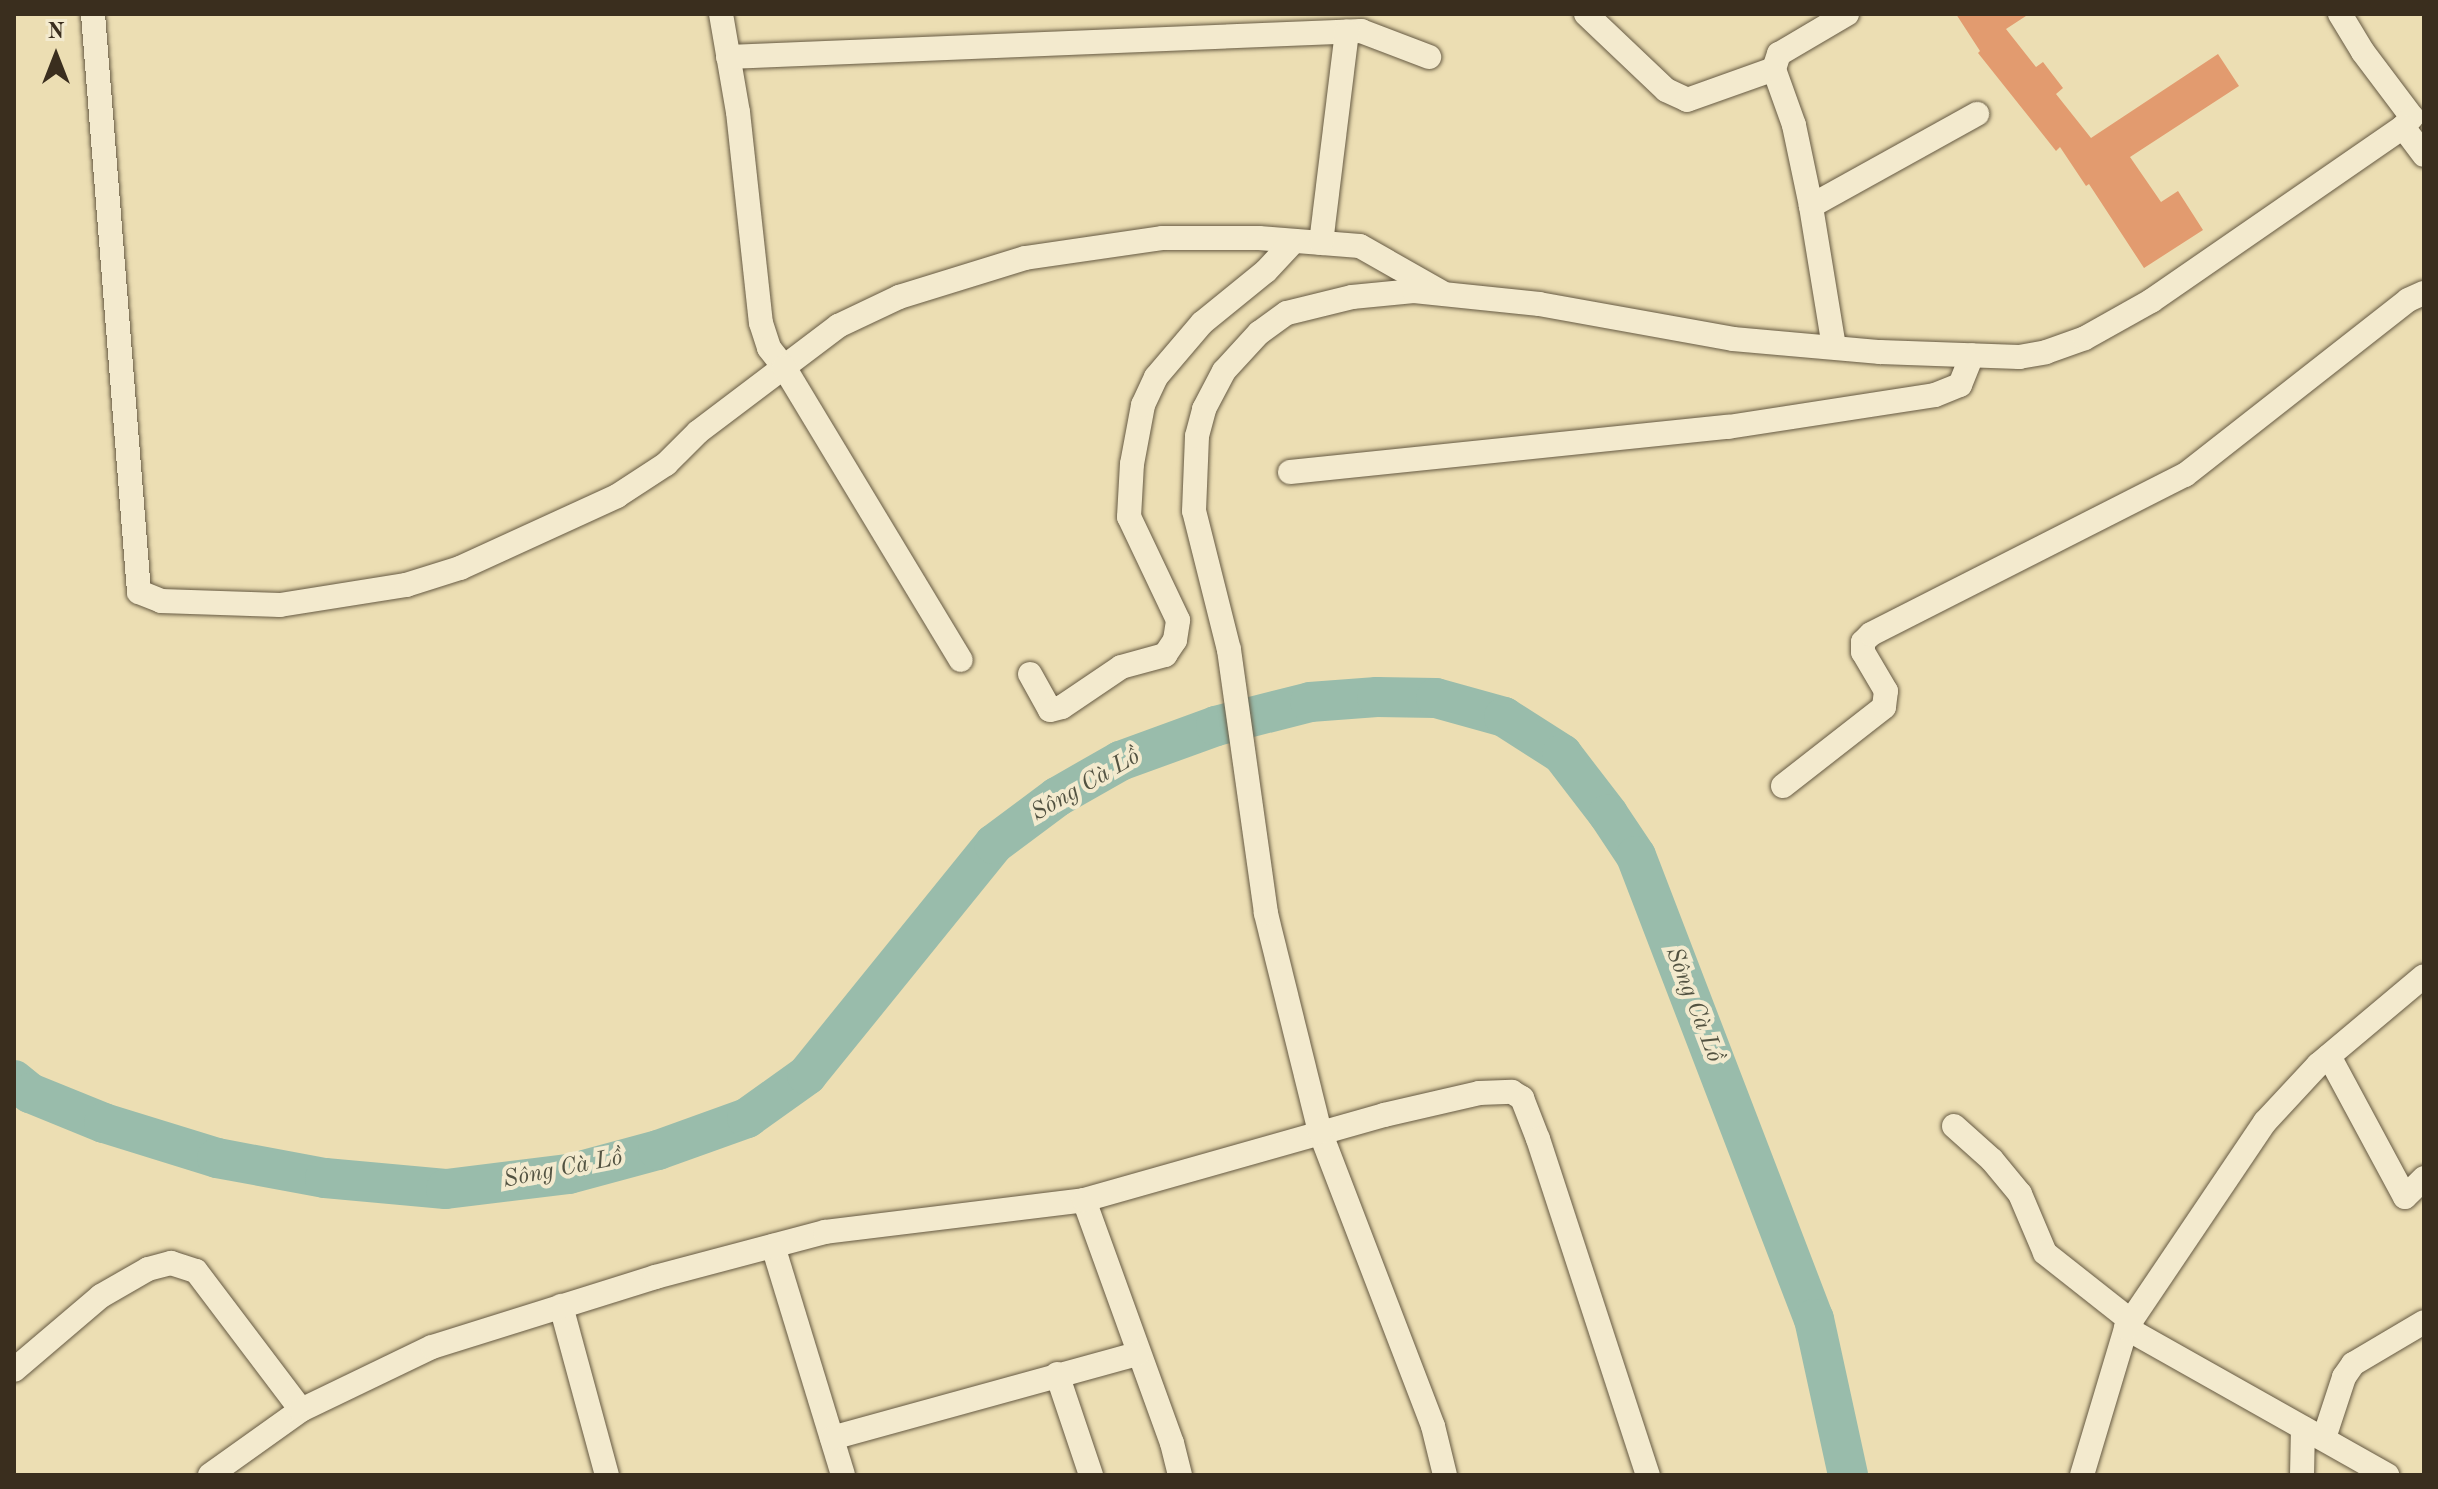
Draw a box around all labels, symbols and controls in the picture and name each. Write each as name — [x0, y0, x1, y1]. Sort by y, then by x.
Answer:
north arrow — [16, 16, 96, 96]
text: N — [48, 21, 64, 43]
water label: Sông Cà Lồ — [1026, 743, 1146, 829]
water label: Sông Cà Lồ — [1658, 943, 1728, 1067]
water label: Sông Cà Lồ — [501, 1144, 625, 1196]

